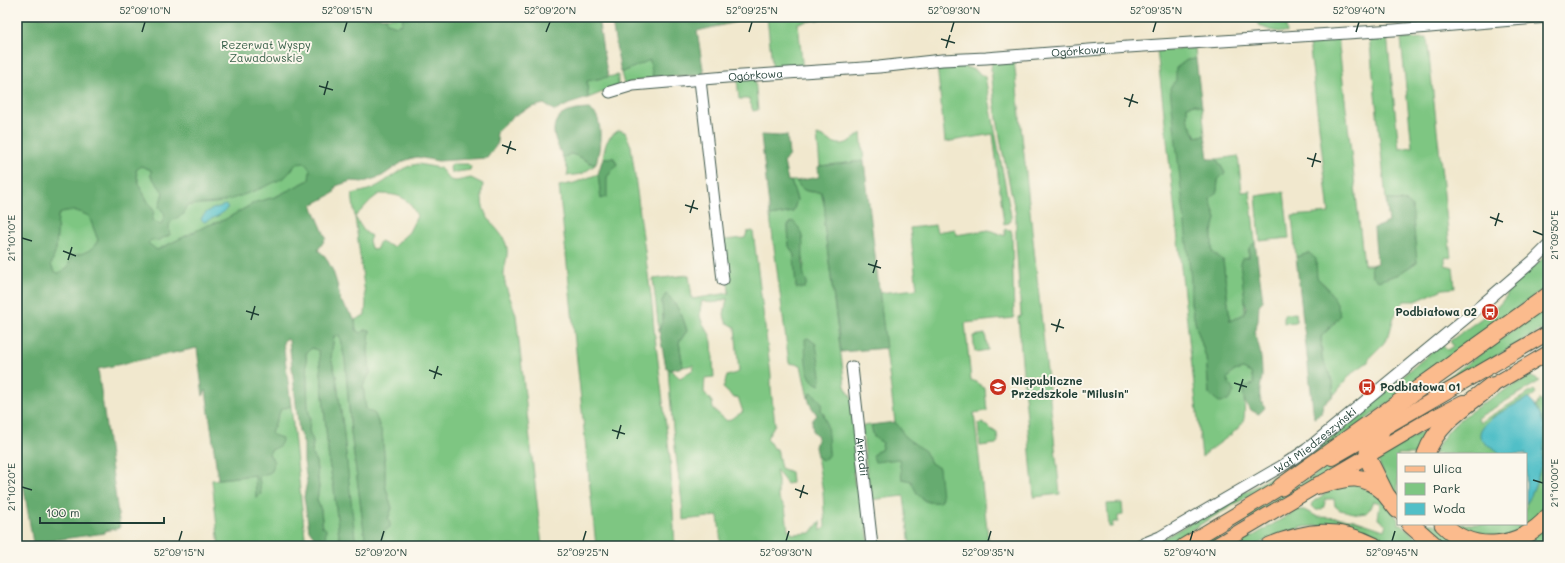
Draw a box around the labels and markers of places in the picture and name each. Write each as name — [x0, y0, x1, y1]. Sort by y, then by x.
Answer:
bus stop icon: Podbiałowa 02 — [1480, 302, 1500, 322]
place label: Podbiałowa 02 — [1395, 304, 1477, 319]
place label: Niepubliczne Przedszkole "Milusin" — [1011, 373, 1129, 401]
school or university icon: Niepubliczne Przedszkole "Milusin" — [988, 377, 1008, 397]
bus stop icon: Podbiałowa 01 — [1357, 377, 1377, 397]
place label: Podbiałowa 01 — [1380, 379, 1460, 394]

